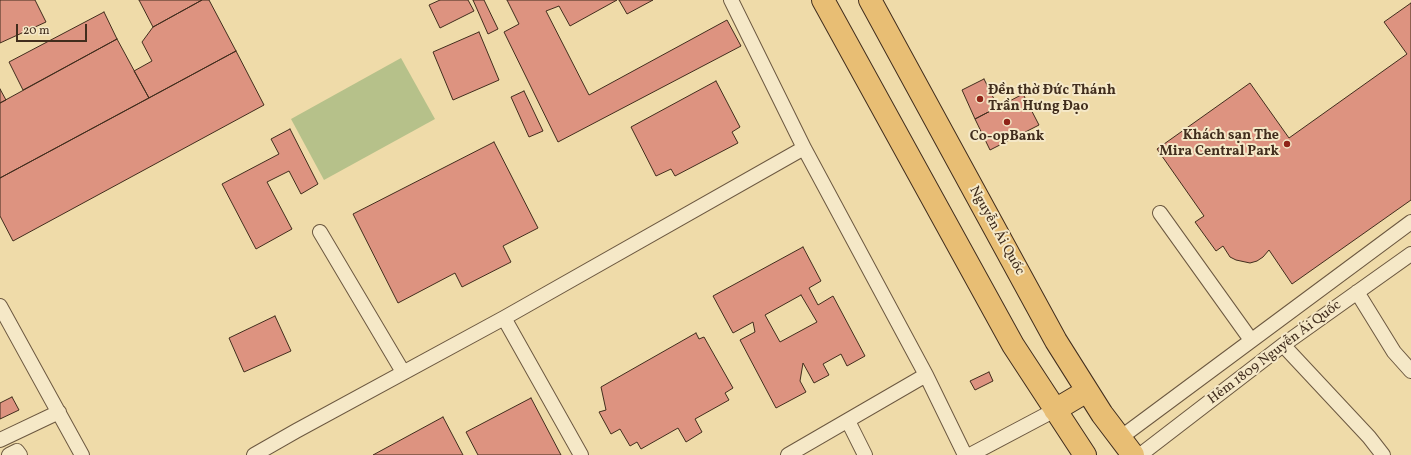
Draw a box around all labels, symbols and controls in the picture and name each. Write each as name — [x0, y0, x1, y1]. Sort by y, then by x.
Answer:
scale bar — [18, 16, 89, 42]
text: 20 m — [23, 23, 50, 39]
place label: Đền thờ Đức Thánh Trần Hưng Đạo — [988, 83, 1116, 116]
marker: Đền thờ Đức Thánh Trần Hưng Đạo — [975, 94, 985, 104]
marker: Co-opBank — [1002, 117, 1012, 127]
place label: Khách sạn The Mira Central Park — [1159, 128, 1279, 160]
place label: Co-opBank — [970, 129, 1044, 145]
marker: Khách sạn The Mira Central Park — [1282, 139, 1292, 149]
street label: Nguyễn Ái Quốc — [965, 184, 1027, 278]
street label: Hẻm 1809 Nguyễn Ái Quốc — [1205, 297, 1345, 409]

